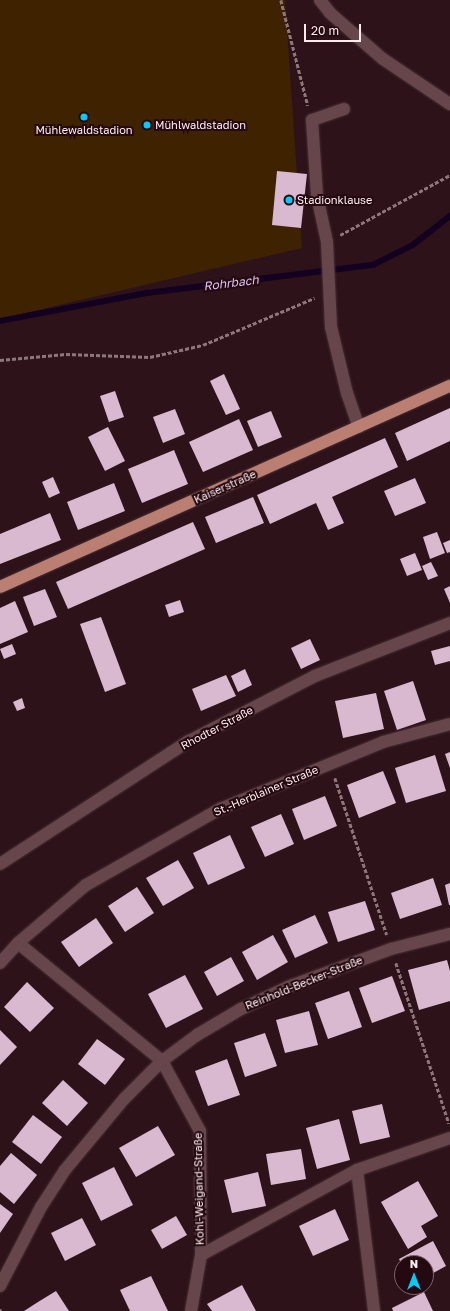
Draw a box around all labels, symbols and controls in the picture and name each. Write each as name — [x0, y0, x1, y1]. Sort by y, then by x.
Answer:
scale bar — [306, 16, 363, 42]
text: 20 m — [311, 23, 339, 38]
marker: Mühlewaldstadion — [79, 112, 89, 122]
place label: Mühlwaldstadion — [155, 118, 246, 132]
marker: Mühlwaldstadion — [142, 120, 152, 130]
place label: Mühlewaldstadion — [35, 123, 133, 137]
place label: Stadionklause — [297, 193, 372, 207]
marker: Stadionklause — [284, 195, 294, 205]
water label: Rohrbach — [203, 272, 259, 294]
street label: Kaiserstraße — [192, 467, 258, 507]
street label: Rhodter Straße — [179, 703, 255, 753]
street label: St.-Herblainer Straße — [212, 763, 320, 819]
street label: Reinhold-Becker-Straße — [243, 953, 365, 1013]
street label: Kohl-Weigand-Straße — [191, 1133, 207, 1245]
north arrow — [394, 1255, 434, 1295]
text: N — [410, 1257, 418, 1270]

